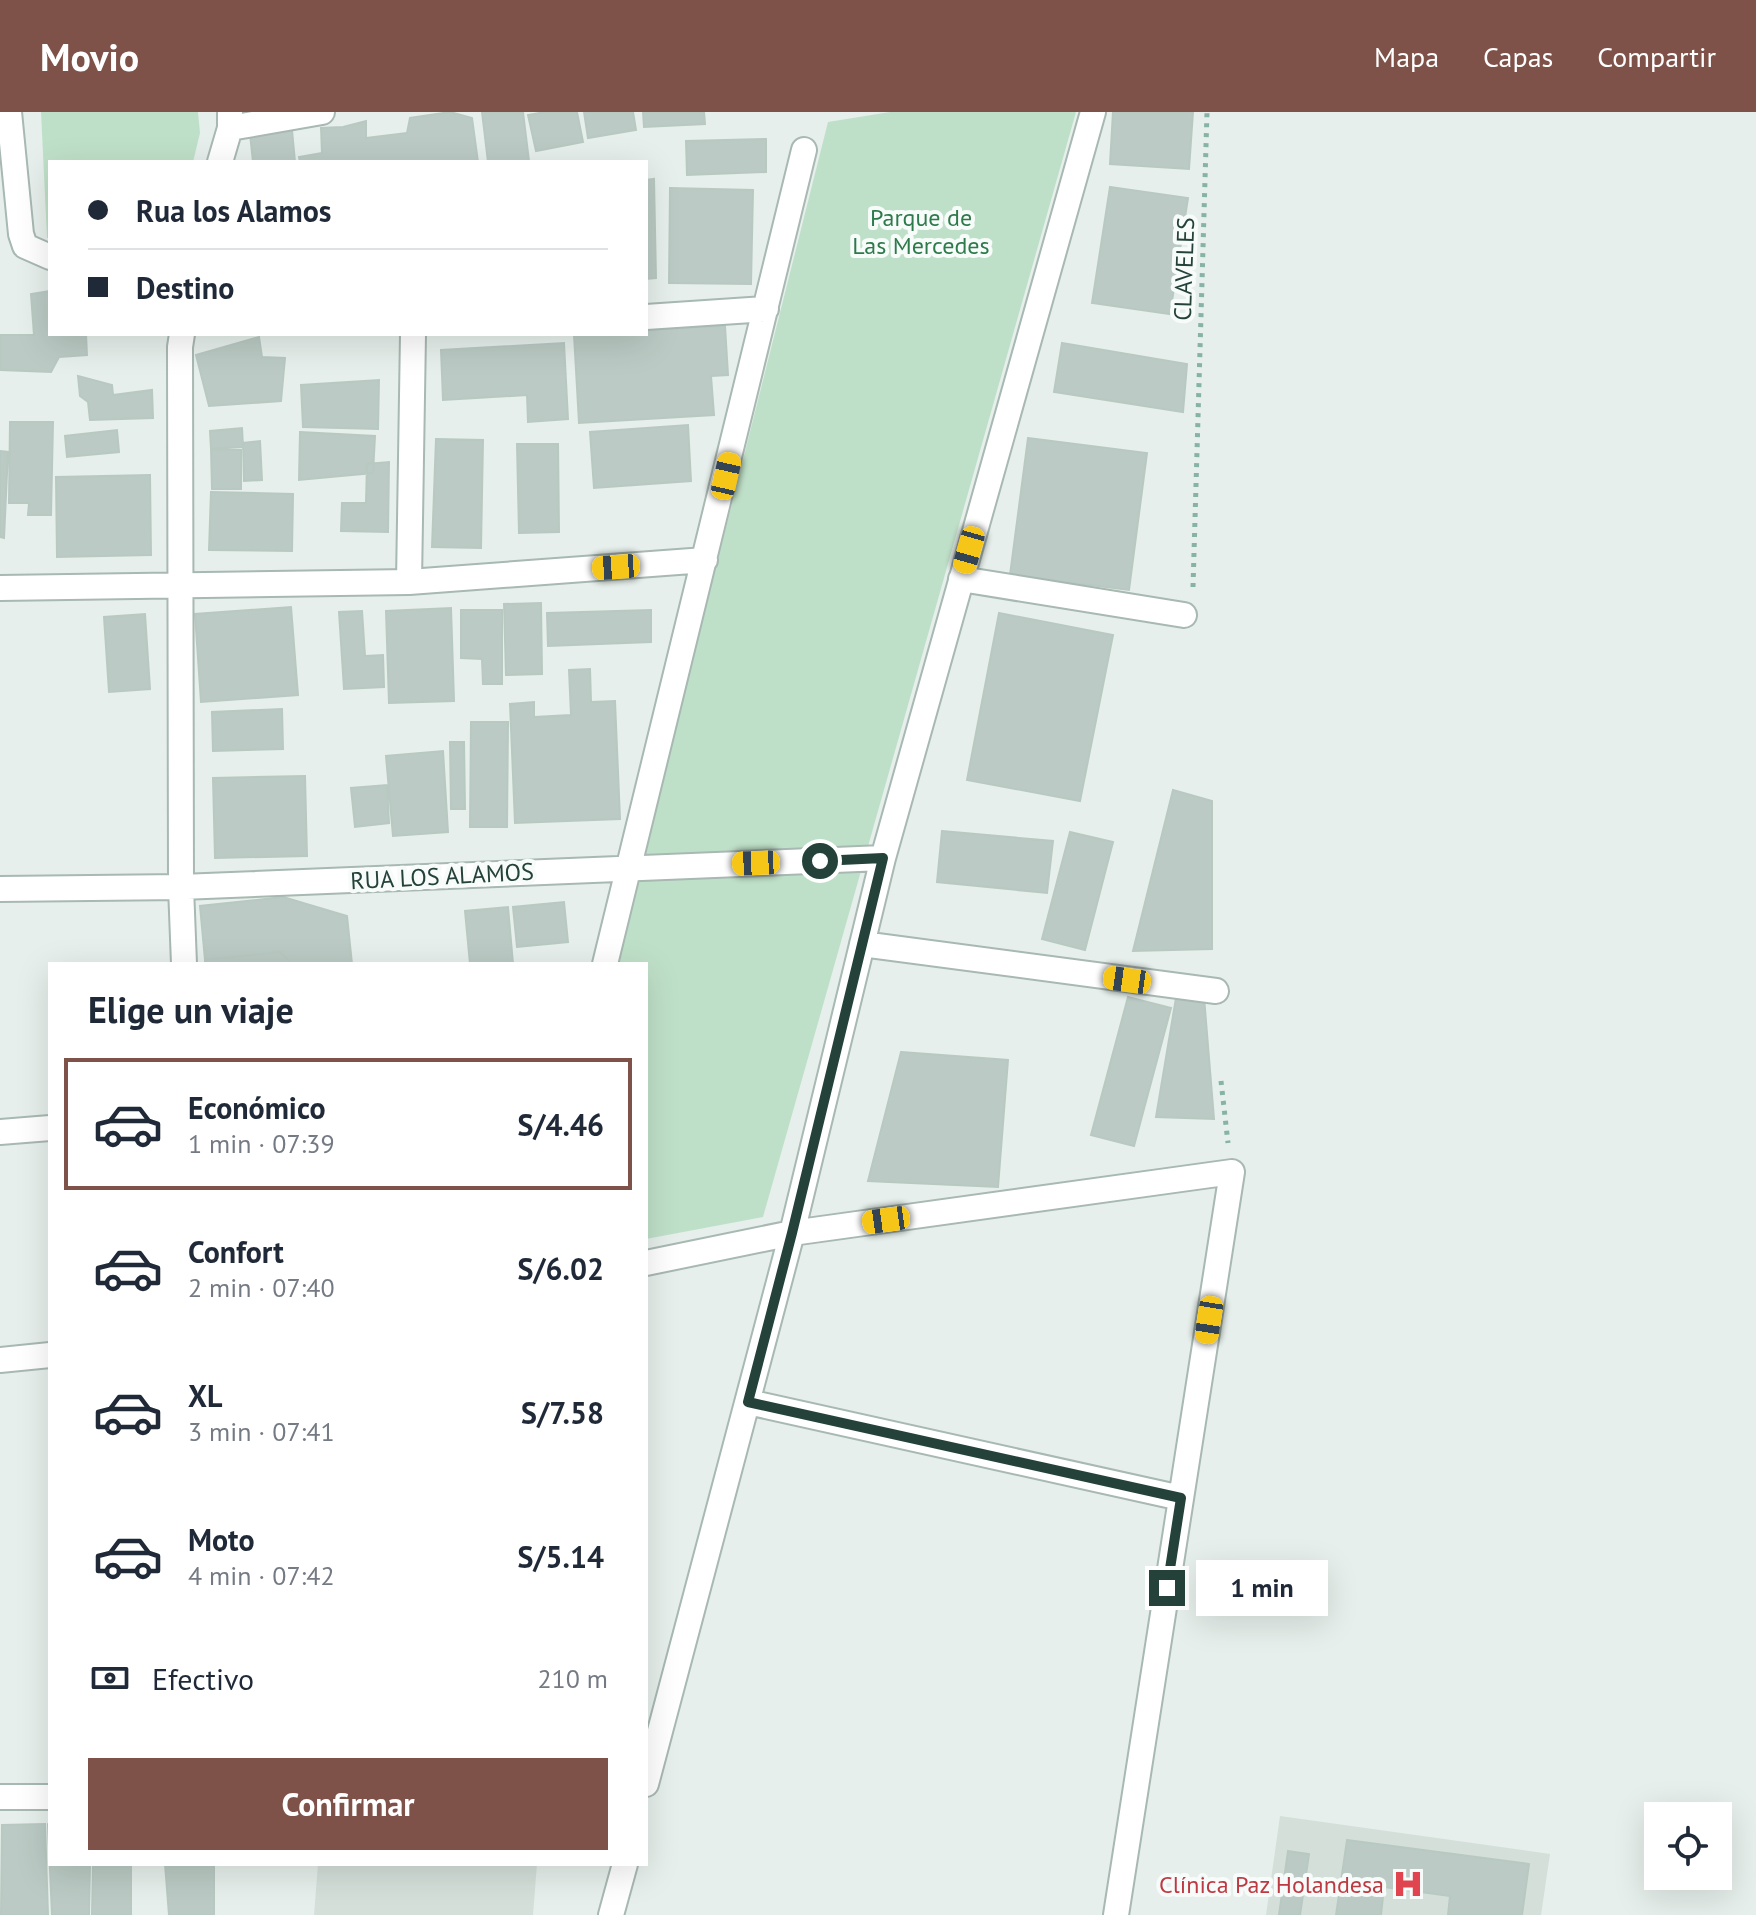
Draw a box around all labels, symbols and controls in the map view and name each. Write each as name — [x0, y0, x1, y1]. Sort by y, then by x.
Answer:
text: Movio — [40, 32, 139, 81]
text: Mapa — [1374, 38, 1439, 75]
text: Capas — [1483, 38, 1553, 75]
text: Compartir — [1597, 38, 1716, 75]
text: Rua los Alamos — [136, 191, 331, 230]
park label: Parque de Las Mercedes — [852, 202, 990, 261]
street label: CLAVELES — [1167, 217, 1201, 321]
text: Destino — [136, 268, 234, 307]
car — [709, 450, 743, 502]
car — [951, 524, 987, 576]
car — [591, 553, 641, 581]
route start — [802, 843, 838, 879]
car — [732, 850, 780, 876]
street label: RUA LOS ALAMOS — [349, 856, 535, 896]
car — [1102, 965, 1152, 995]
text: Elige un viaje — [88, 986, 294, 1033]
icon: car — [92, 1088, 164, 1160]
text: Económico — [188, 1088, 326, 1127]
text: S/4.46 — [517, 1105, 604, 1144]
text: 1 min · 07:39 — [188, 1127, 335, 1160]
car — [861, 1205, 911, 1235]
icon: car — [92, 1232, 164, 1304]
text: Confort — [188, 1232, 284, 1271]
text: S/6.02 — [517, 1249, 604, 1288]
text: 2 min · 07:40 — [188, 1271, 335, 1304]
car — [1193, 1294, 1225, 1346]
icon: car — [92, 1376, 164, 1448]
text: XL — [188, 1376, 222, 1415]
text: S/7.58 — [521, 1393, 604, 1432]
text: 3 min · 07:41 — [188, 1415, 335, 1448]
icon: car — [92, 1520, 164, 1592]
text: Moto — [188, 1520, 255, 1559]
text: S/5.14 — [517, 1537, 604, 1576]
text: 4 min · 07:42 — [188, 1559, 335, 1592]
callout: 1 min — [1195, 1560, 1327, 1616]
route end — [1149, 1570, 1185, 1606]
text: 1 min — [1230, 1571, 1294, 1604]
icon: cash — [88, 1656, 132, 1700]
text: Efectivo — [152, 1659, 254, 1698]
text: 210 m — [537, 1662, 608, 1695]
button: Confirmar — [88, 1758, 608, 1850]
map controls — [1644, 1802, 1732, 1890]
button: locate — [1644, 1802, 1732, 1890]
hospital icon: Clínica Paz Holandesa — [1391, 1867, 1425, 1901]
place label: Clínica Paz Holandesa — [1159, 1869, 1384, 1900]

